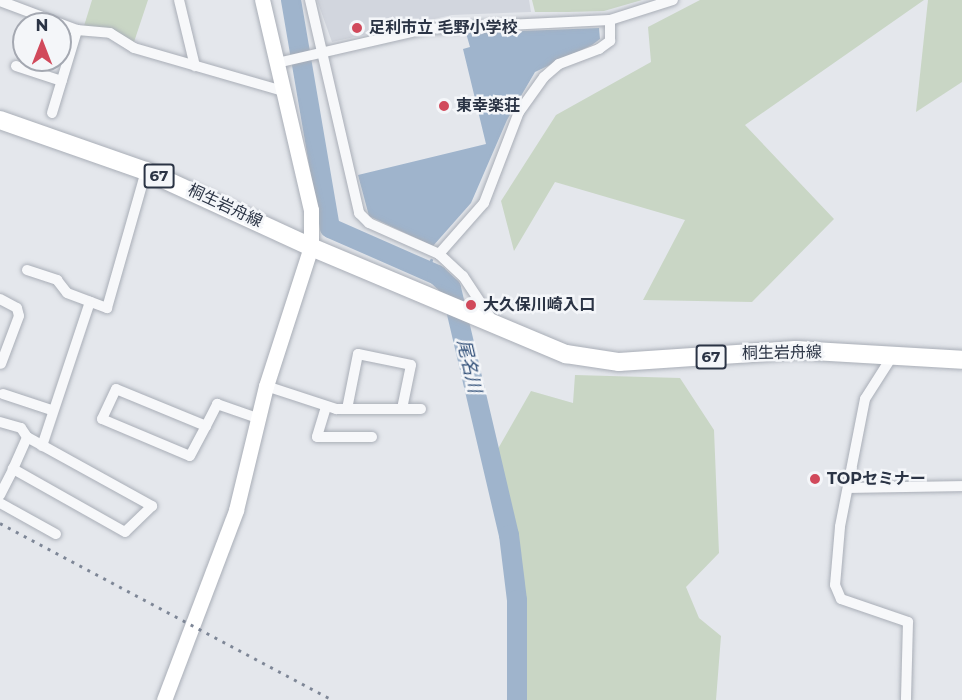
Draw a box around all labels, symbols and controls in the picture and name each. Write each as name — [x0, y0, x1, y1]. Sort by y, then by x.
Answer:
north arrow — [12, 12, 72, 72]
text: N — [36, 16, 48, 35]
place label: 足利市立 毛野小学校 — [369, 18, 518, 38]
marker: 足利市立 毛野小学校 — [350, 21, 364, 35]
place label: 東幸楽荘 — [456, 96, 520, 116]
marker: 東幸楽荘 — [437, 99, 451, 113]
road number: 67 — [142, 164, 176, 188]
street label: 桐生岩舟線 — [185, 180, 265, 232]
place label: 大久保川崎入口 — [483, 295, 595, 315]
marker: 大久保川崎入口 — [464, 298, 478, 312]
water label: 尾名川 — [452, 337, 486, 395]
street label: 桐生岩舟線 — [742, 343, 822, 363]
road number: 67 — [694, 345, 728, 369]
place label: TOPセミナー — [827, 469, 926, 489]
marker: TOPセミナー — [808, 472, 822, 486]

